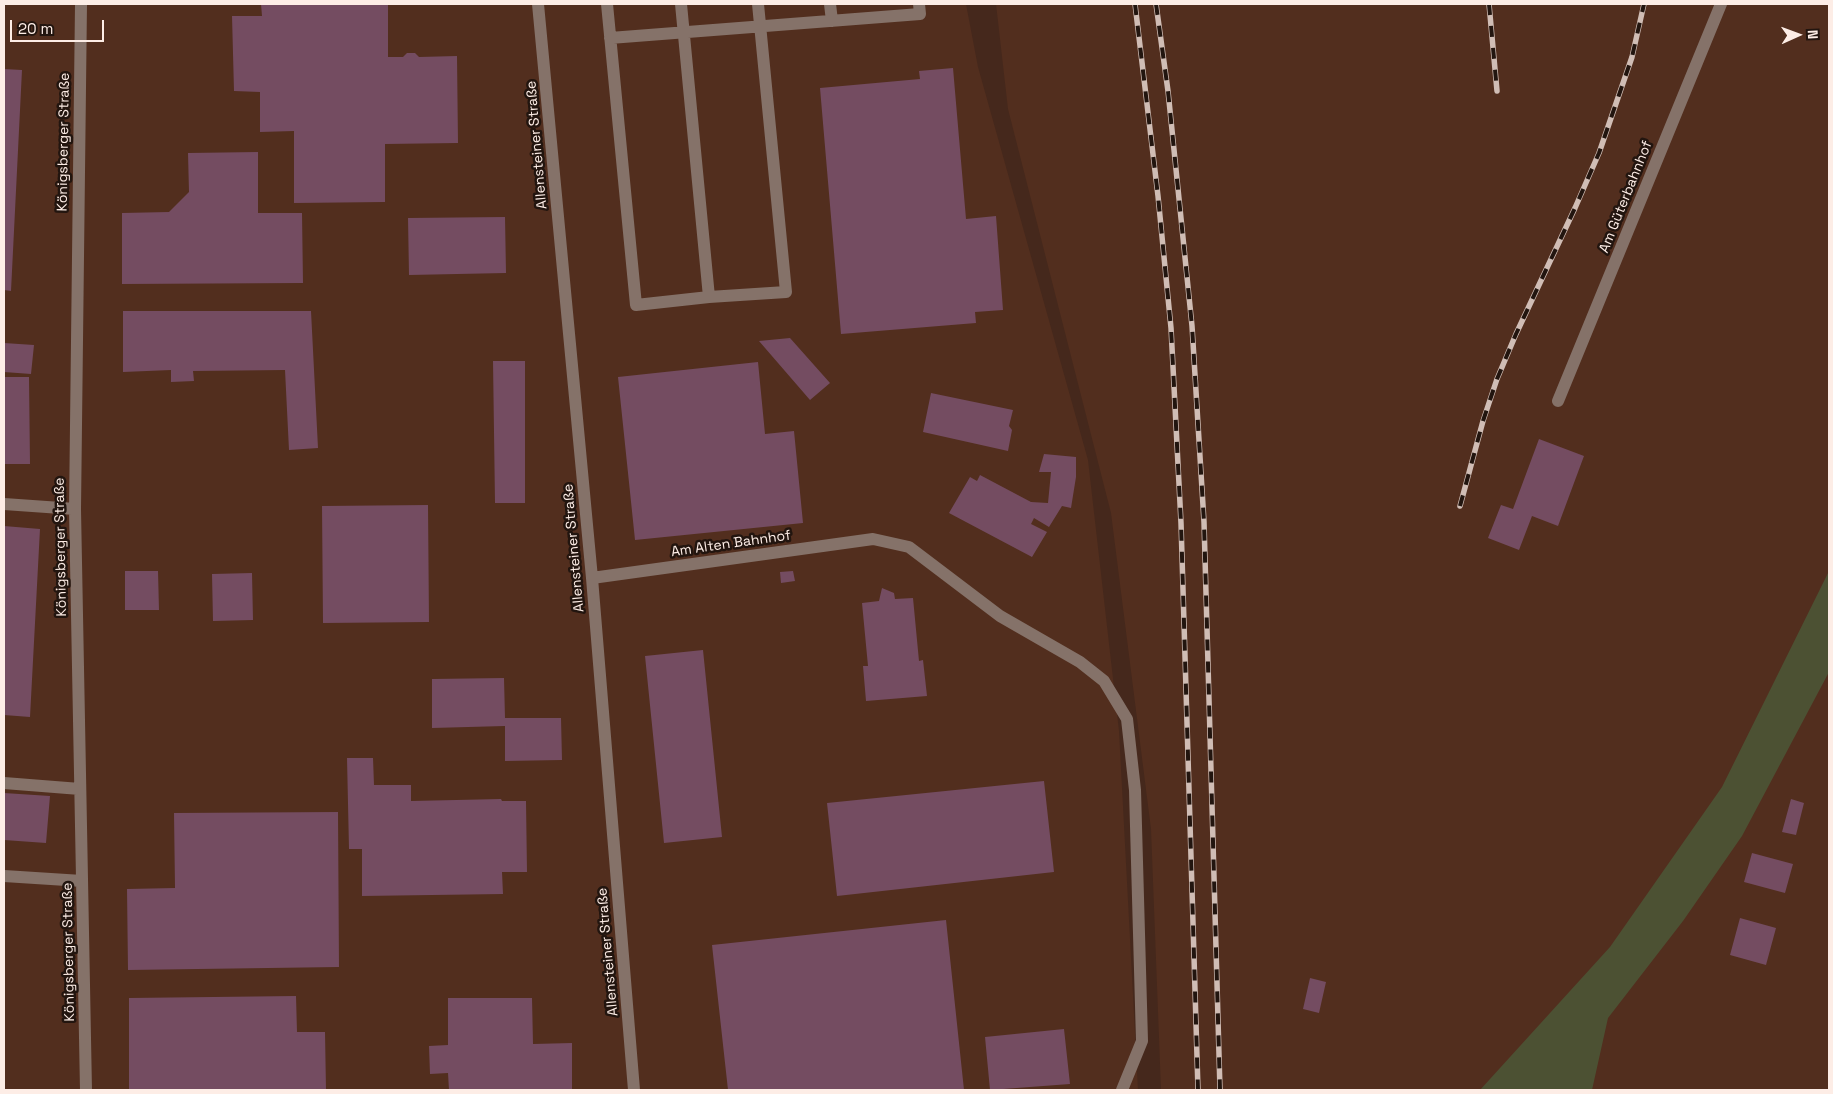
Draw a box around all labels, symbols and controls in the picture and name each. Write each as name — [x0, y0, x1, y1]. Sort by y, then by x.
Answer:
scale bar — [12, 10, 106, 42]
north arrow — [1773, 10, 1823, 60]
text: 20 m — [18, 19, 53, 38]
text: N — [1804, 29, 1822, 39]
street label: Königsberger Straße — [54, 72, 74, 212]
street label: Allensteiner Straße — [523, 80, 551, 210]
street label: Am Güterbahnhof — [1596, 139, 1656, 255]
street label: Königsberger Straße — [51, 477, 71, 617]
street label: Allensteiner Straße — [560, 483, 588, 613]
street label: Am Alten Bahnhof — [670, 527, 792, 561]
street label: Königsberger Straße — [59, 882, 79, 1022]
street label: Allensteiner Straße — [594, 887, 622, 1017]

